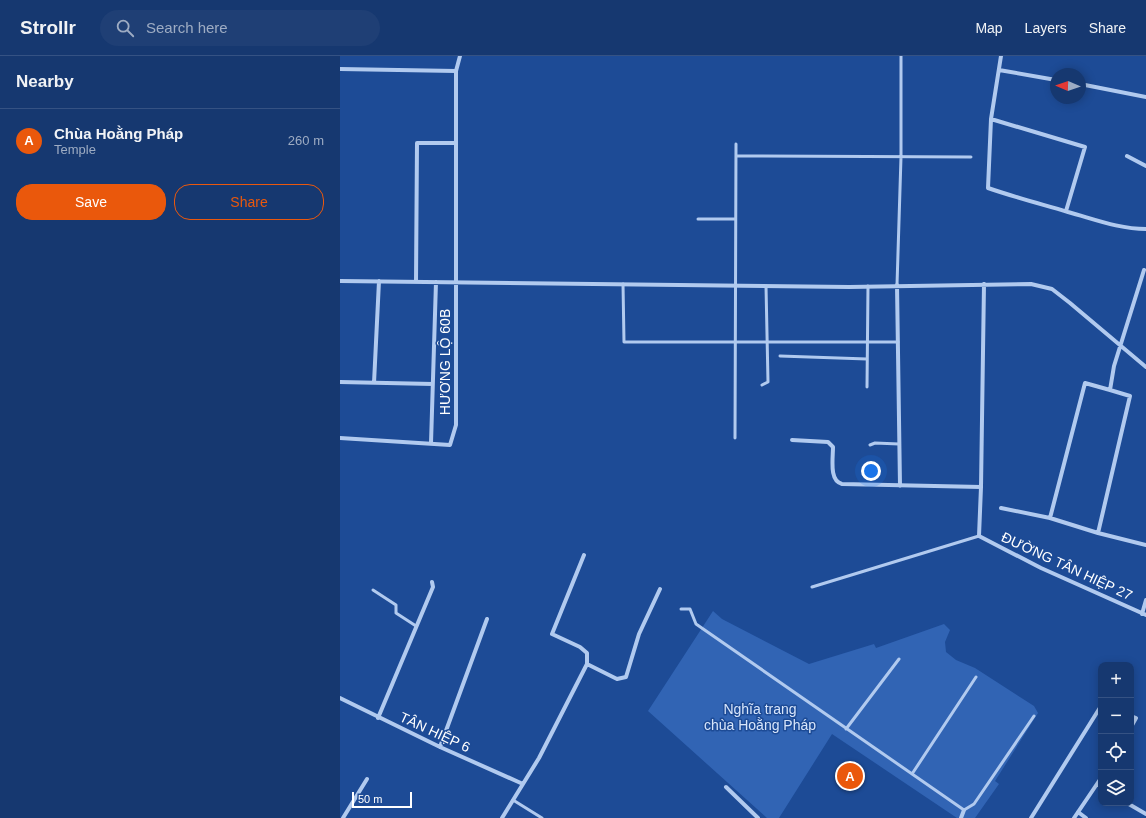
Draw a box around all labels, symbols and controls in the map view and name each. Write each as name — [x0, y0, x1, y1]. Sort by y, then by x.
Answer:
search box — [100, 10, 380, 46]
text: Strollr — [20, 17, 76, 38]
icon: search — [114, 17, 136, 39]
text: Search here — [146, 19, 228, 36]
text: Map — [975, 20, 1003, 36]
text: Layers — [1025, 20, 1067, 36]
text: Share — [1089, 20, 1126, 36]
north arrow — [1050, 68, 1086, 104]
text: Nearby — [16, 72, 74, 91]
text: Chùa Hoằng Pháp — [54, 125, 183, 142]
text: A — [24, 133, 34, 148]
text: 260 m — [288, 133, 324, 148]
text: Temple — [54, 142, 96, 157]
button: Save — [16, 184, 166, 220]
button: Share — [174, 184, 324, 220]
street label: HƯƠNG LỘ 60B — [437, 309, 453, 415]
your location — [861, 461, 881, 481]
street label: ĐƯỜNG TÂN HIỆP 27 — [999, 529, 1135, 603]
map controls — [1098, 662, 1134, 806]
button: + — [1098, 662, 1134, 698]
button: − — [1098, 698, 1134, 734]
park label: Nghĩa trang chùa Hoằng Pháp — [704, 701, 816, 733]
street label: TÂN HIỆP 6 — [397, 709, 473, 755]
button: locate — [1098, 734, 1134, 770]
pin: A — [837, 761, 863, 791]
button: layers — [1098, 770, 1134, 806]
scale bar — [352, 790, 412, 809]
text: 50 m — [358, 793, 382, 805]

